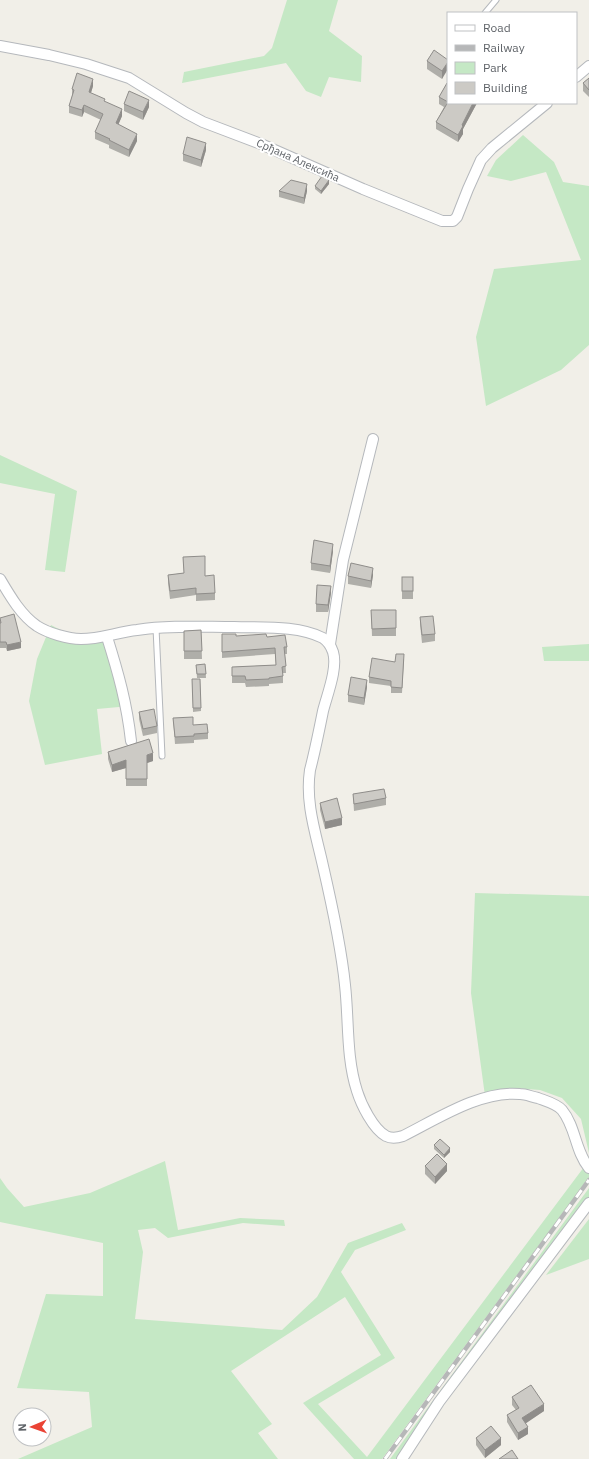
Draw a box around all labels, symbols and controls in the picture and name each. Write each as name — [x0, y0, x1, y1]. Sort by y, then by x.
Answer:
legend — [447, 12, 577, 104]
text: Road — [483, 20, 511, 35]
text: Railway — [483, 40, 525, 55]
text: Park — [483, 60, 508, 75]
text: Building — [483, 80, 528, 95]
street label: Срђана Алексића — [254, 135, 342, 185]
north arrow — [12, 1407, 52, 1447]
text: N — [15, 1423, 29, 1432]

